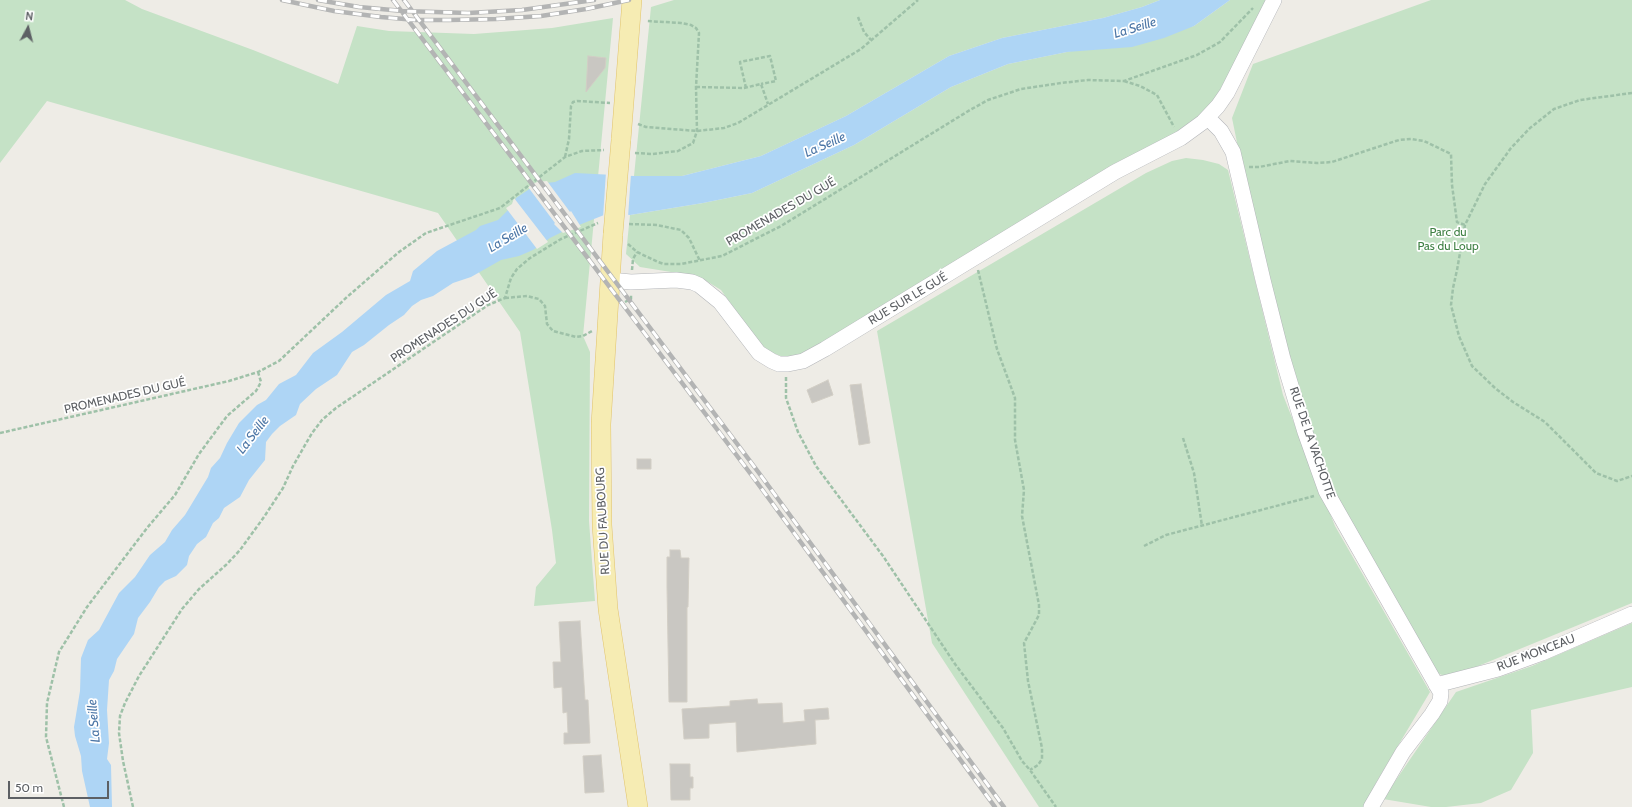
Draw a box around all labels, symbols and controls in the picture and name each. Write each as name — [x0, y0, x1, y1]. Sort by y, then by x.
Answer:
north arrow — [8, 8, 48, 48]
text: N — [25, 9, 34, 24]
water label: La Seille — [1112, 14, 1158, 42]
water label: La Seille — [802, 129, 848, 161]
street label: PROMENADES DU GUÉ — [724, 175, 838, 249]
water label: La Seille — [485, 220, 531, 256]
park label: Parc du Pas du Loup — [1417, 225, 1479, 253]
street label: RUE SUR LE GUÉ — [866, 270, 950, 328]
street label: PROMENADES DU GUÉ — [388, 286, 500, 366]
street label: PROMENADES DU GUÉ — [63, 375, 187, 417]
street label: RUE DE LA VACHOTTE — [1286, 385, 1338, 501]
water label: La Seille — [233, 413, 273, 457]
street label: RUE DU FAUBOURG — [593, 467, 613, 575]
street label: RUE MONCEAU — [1495, 631, 1577, 675]
water label: La Seille — [84, 699, 104, 743]
scale bar — [10, 773, 111, 799]
text: 50 m — [15, 780, 43, 795]

